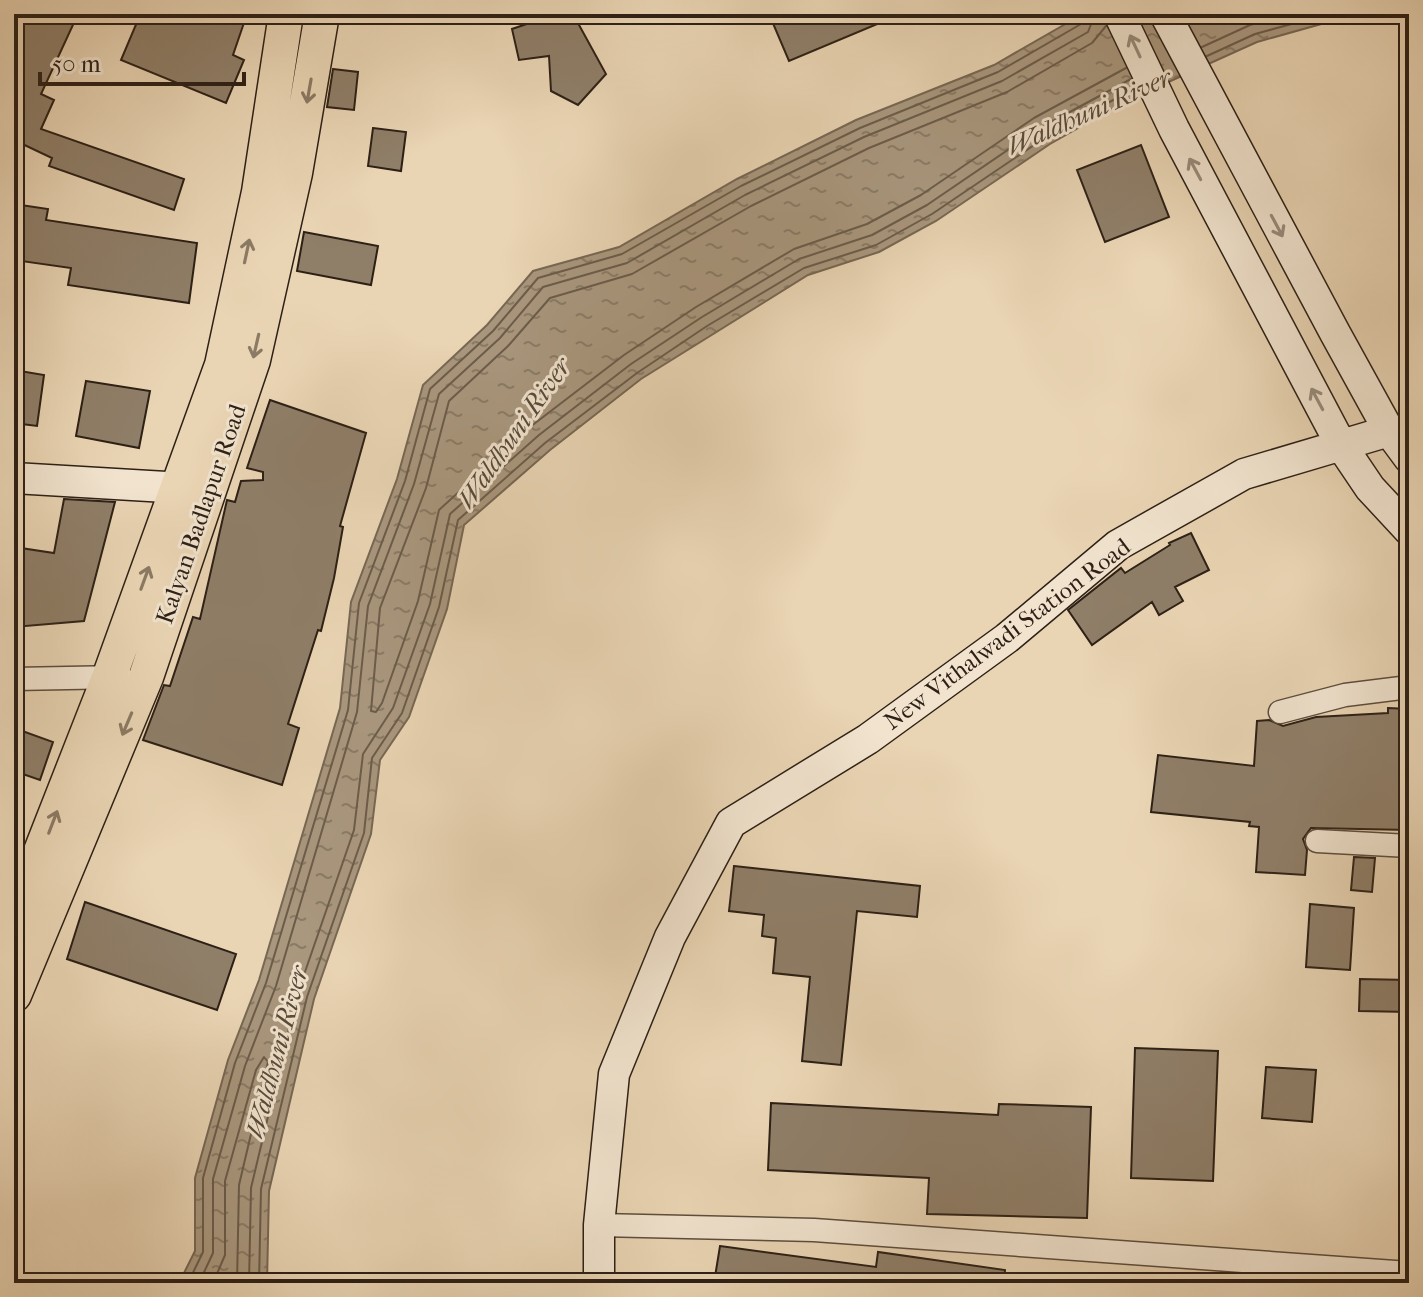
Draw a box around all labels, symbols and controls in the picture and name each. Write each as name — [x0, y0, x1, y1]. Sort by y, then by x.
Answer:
one-way arrow — [1127, 34, 1142, 58]
scale bar — [40, 36, 244, 86]
text: 50 m — [52, 50, 101, 78]
water label: Waldhuni River — [1002, 61, 1178, 162]
one-way arrow — [300, 78, 315, 103]
one-way arrow — [1186, 158, 1202, 181]
one-way arrow — [1269, 213, 1285, 237]
one-way arrow — [240, 238, 255, 264]
one-way arrow — [248, 332, 263, 358]
water label: Waldhuni River — [451, 350, 579, 514]
one-way arrow — [1308, 387, 1324, 411]
street label: Kalyan Badlapur Road — [150, 400, 252, 627]
street label: New Vithalwadi Station Road — [879, 532, 1136, 736]
one-way arrow — [138, 566, 153, 591]
one-way arrow — [118, 711, 133, 736]
one-way arrow — [46, 810, 61, 834]
water label: Waldhuni River — [239, 960, 315, 1141]

